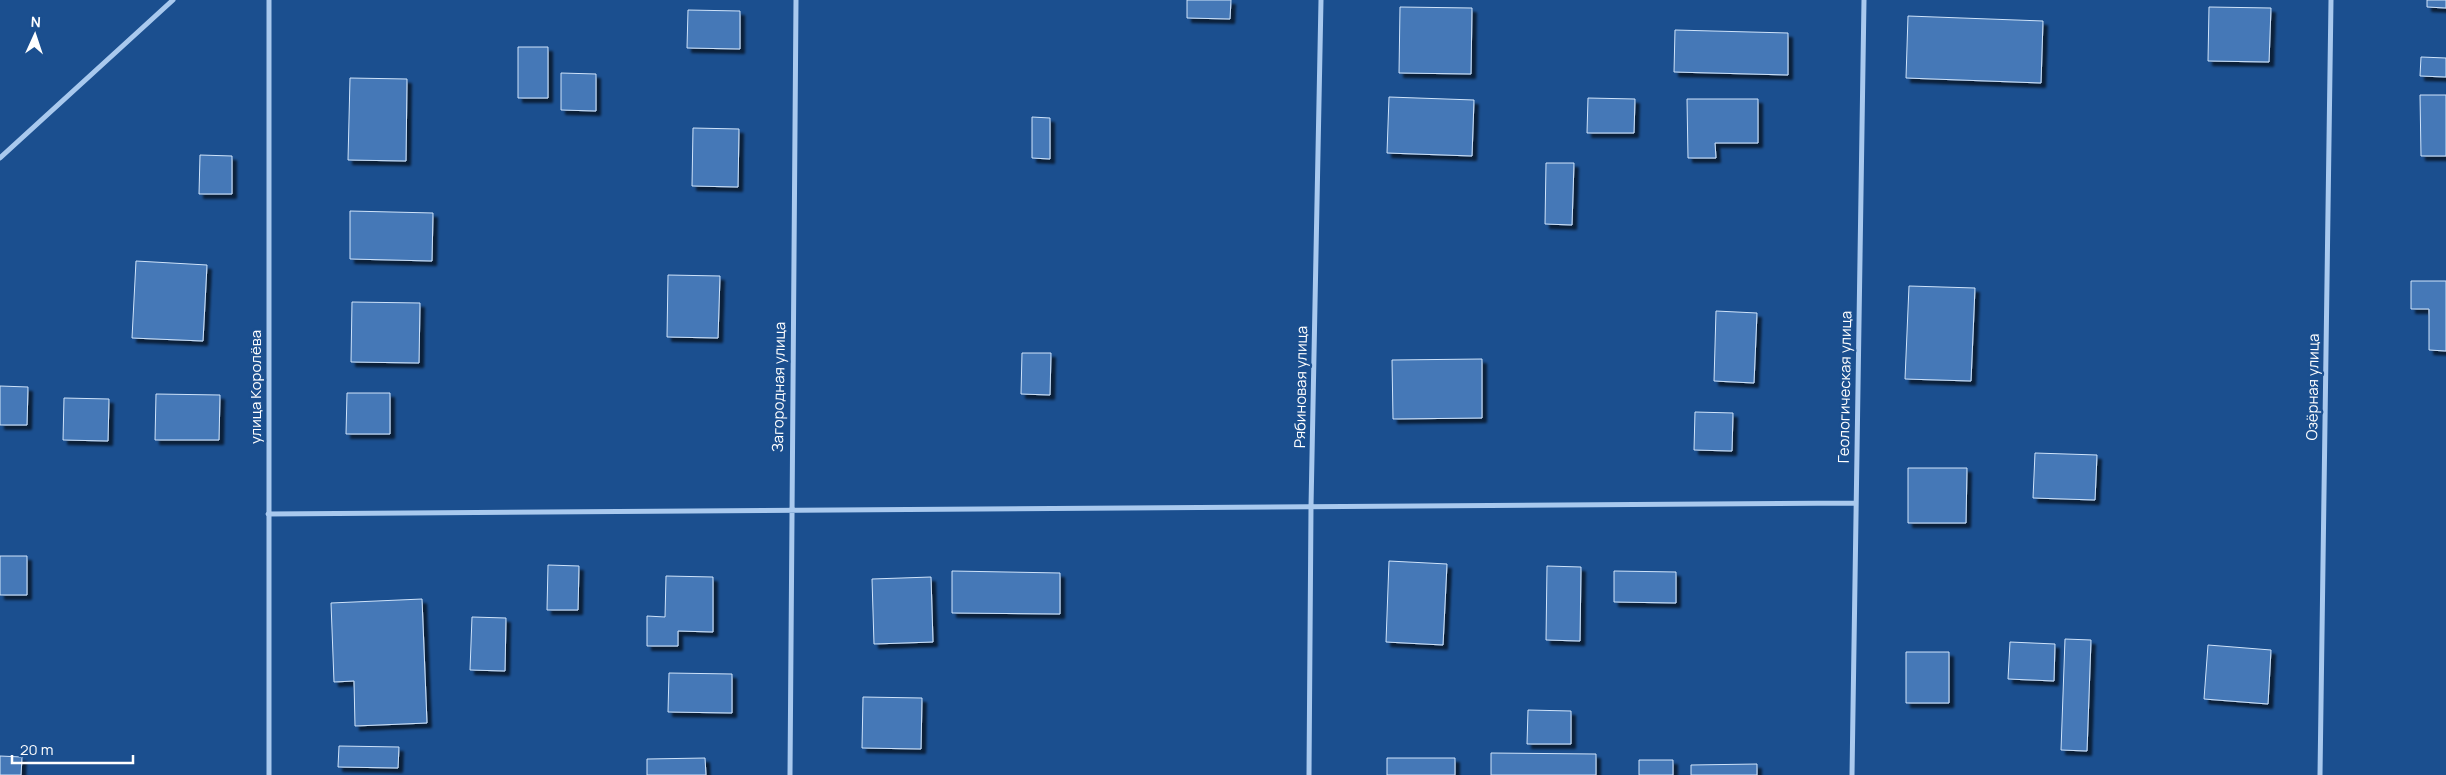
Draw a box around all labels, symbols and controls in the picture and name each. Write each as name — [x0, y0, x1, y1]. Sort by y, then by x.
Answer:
north arrow — [10, 10, 60, 60]
text: N — [30, 12, 41, 31]
street label: Геологическая улица — [1833, 311, 1856, 463]
street label: Загородная улица — [767, 322, 790, 452]
street label: Рябиновая улица — [1289, 326, 1312, 448]
street label: улица Королёва — [245, 330, 266, 444]
street label: Озёрная улица — [2301, 333, 2324, 441]
scale bar — [12, 732, 134, 764]
text: 20 m — [20, 739, 53, 760]

